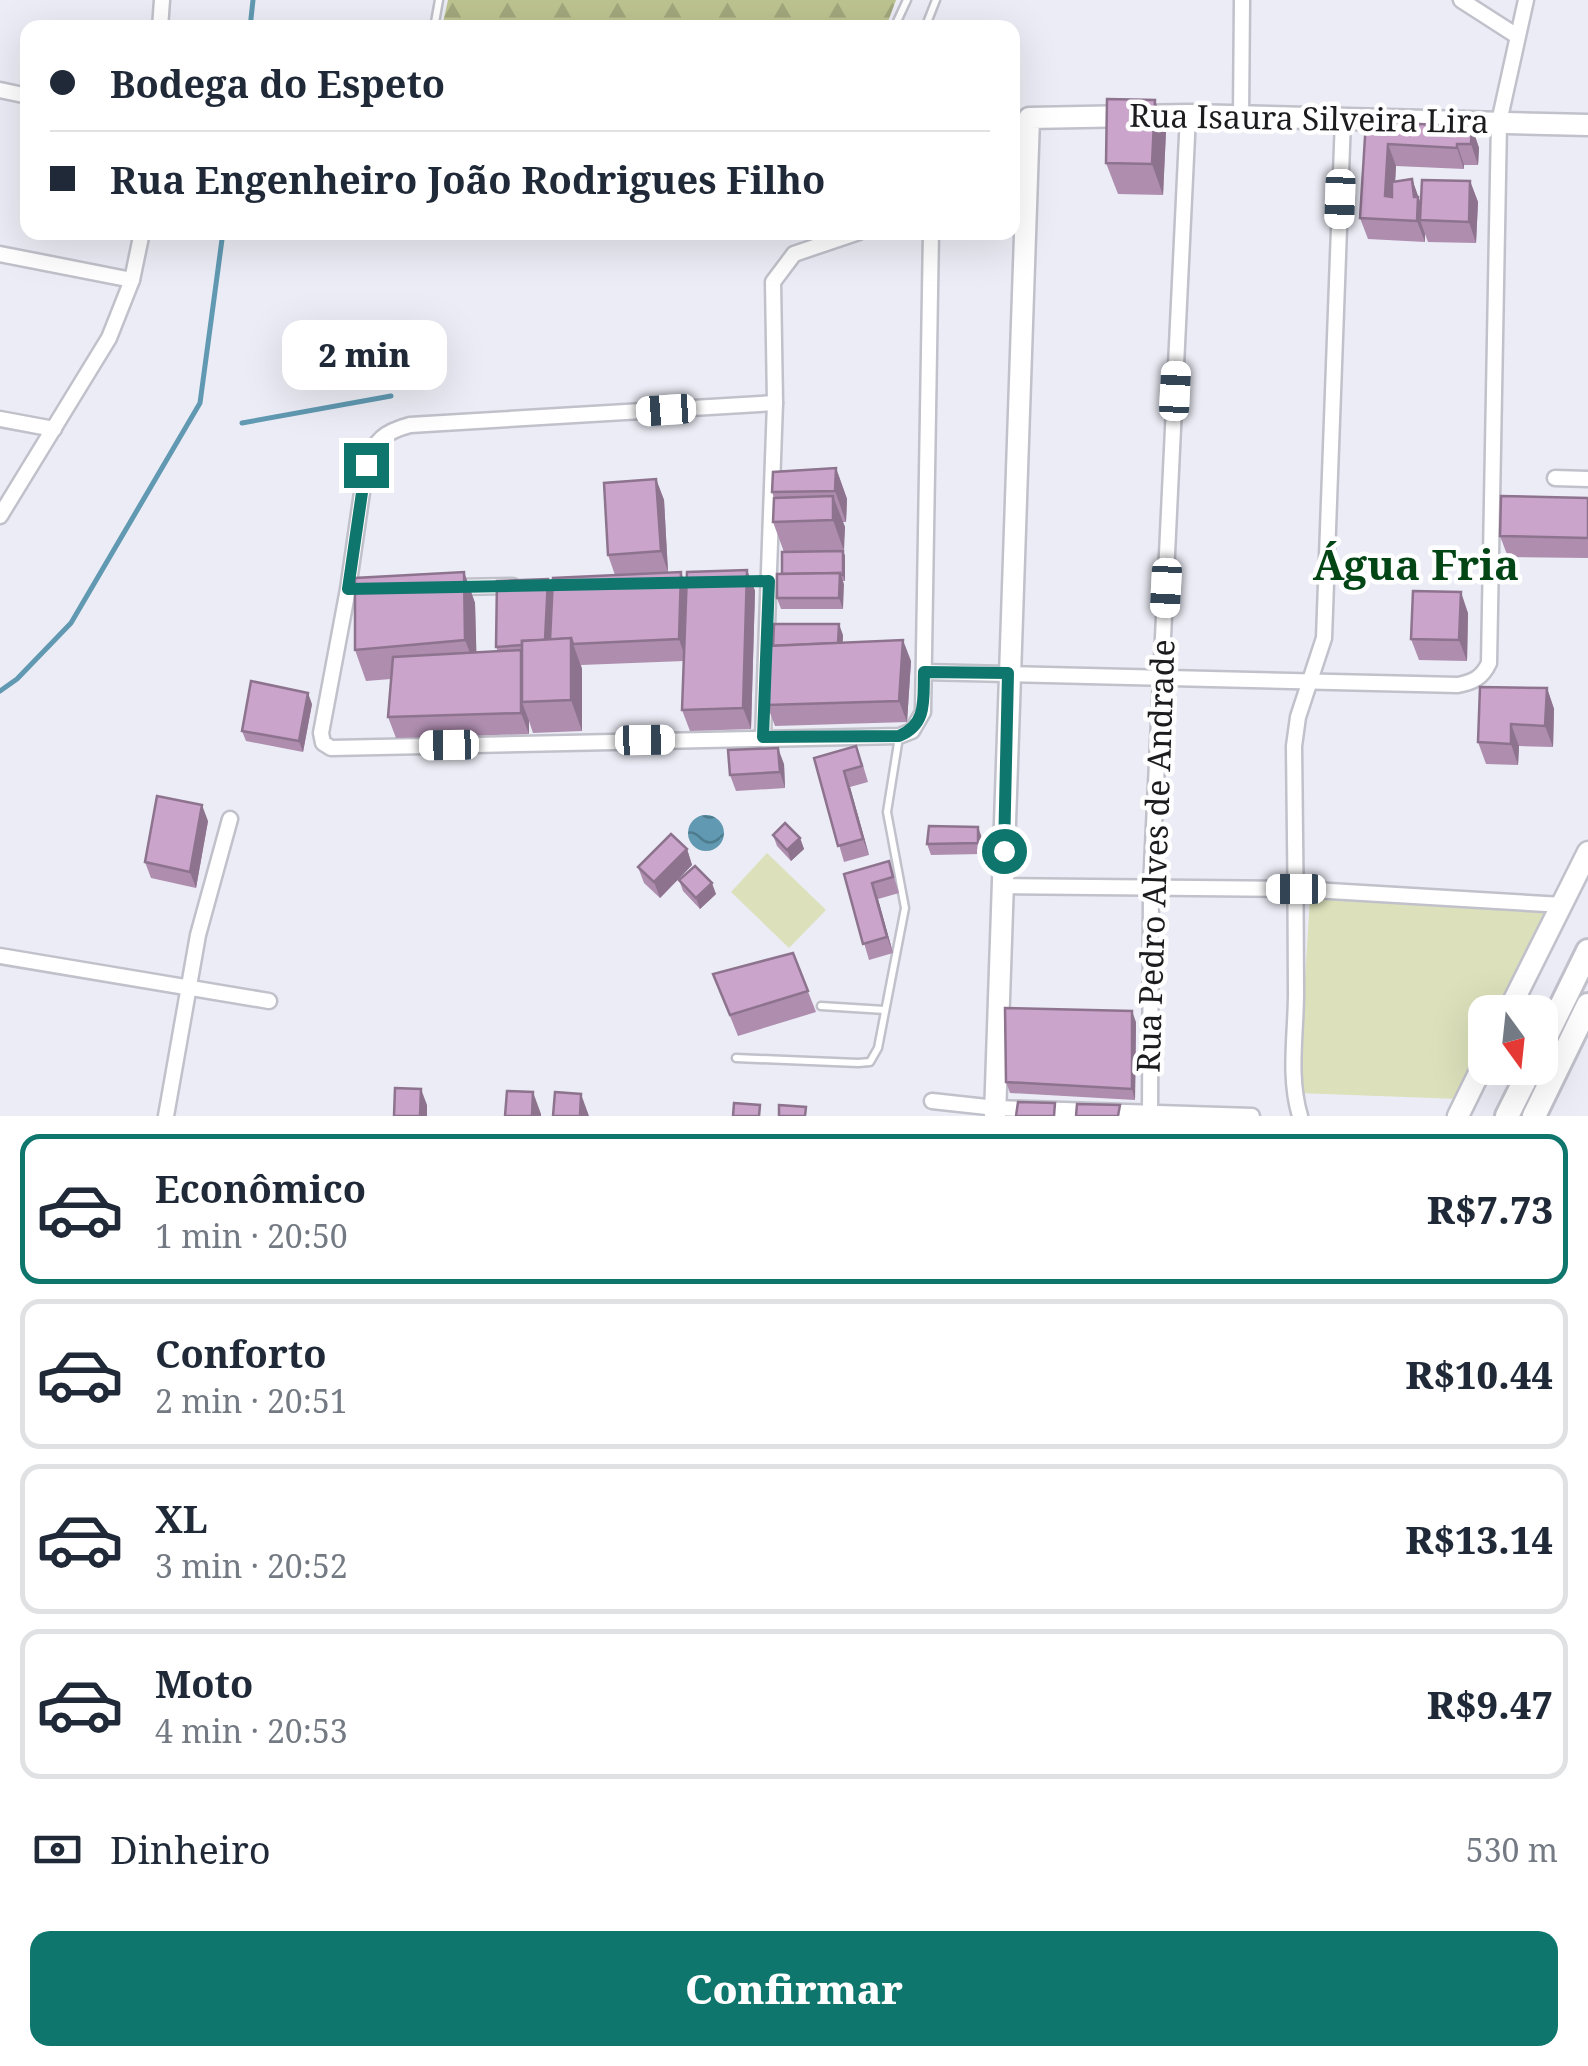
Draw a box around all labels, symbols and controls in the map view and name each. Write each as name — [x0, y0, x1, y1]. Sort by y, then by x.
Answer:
text: Bodega do Espeto — [110, 57, 445, 109]
street label: Rua Isaura Silveira Lira — [1129, 93, 1489, 142]
text: Rua Engenheiro João Rodrigues Filho — [110, 153, 825, 205]
car — [1324, 168, 1356, 230]
callout: 2 min — [284, 320, 448, 390]
text: 2 min — [319, 333, 410, 376]
car — [1158, 360, 1192, 422]
car — [635, 393, 697, 427]
route end — [344, 443, 389, 488]
district label: Água Fria — [1313, 535, 1519, 592]
car — [1149, 557, 1183, 619]
street label: Rua Pedro Alves de Andrade — [1125, 639, 1184, 1073]
car — [615, 724, 675, 756]
car — [419, 729, 479, 761]
route start — [982, 829, 1027, 874]
car — [1266, 874, 1326, 904]
north arrow — [1468, 995, 1558, 1085]
map controls — [1468, 995, 1558, 1085]
text: Econômico — [155, 1162, 366, 1214]
icon: car — [35, 1164, 125, 1254]
text: R$7.73 — [1427, 1183, 1553, 1235]
text: 1 min · 20:50 — [155, 1214, 348, 1257]
text: Conforto — [155, 1327, 327, 1379]
icon: car — [35, 1329, 125, 1419]
text: R$10.44 — [1405, 1348, 1553, 1400]
text: 2 min · 20:51 — [155, 1379, 348, 1422]
text: XL — [155, 1492, 208, 1544]
icon: car — [35, 1494, 125, 1584]
text: R$13.14 — [1405, 1513, 1553, 1565]
text: 3 min · 20:52 — [155, 1544, 348, 1587]
text: Moto — [155, 1657, 253, 1709]
icon: car — [35, 1659, 125, 1749]
text: R$9.47 — [1427, 1678, 1553, 1730]
text: 4 min · 20:53 — [155, 1709, 348, 1752]
icon: cash — [30, 1822, 85, 1877]
text: Dinheiro — [110, 1823, 271, 1875]
text: 530 m — [1466, 1828, 1558, 1871]
button: Confirmar — [30, 1931, 1558, 2046]

